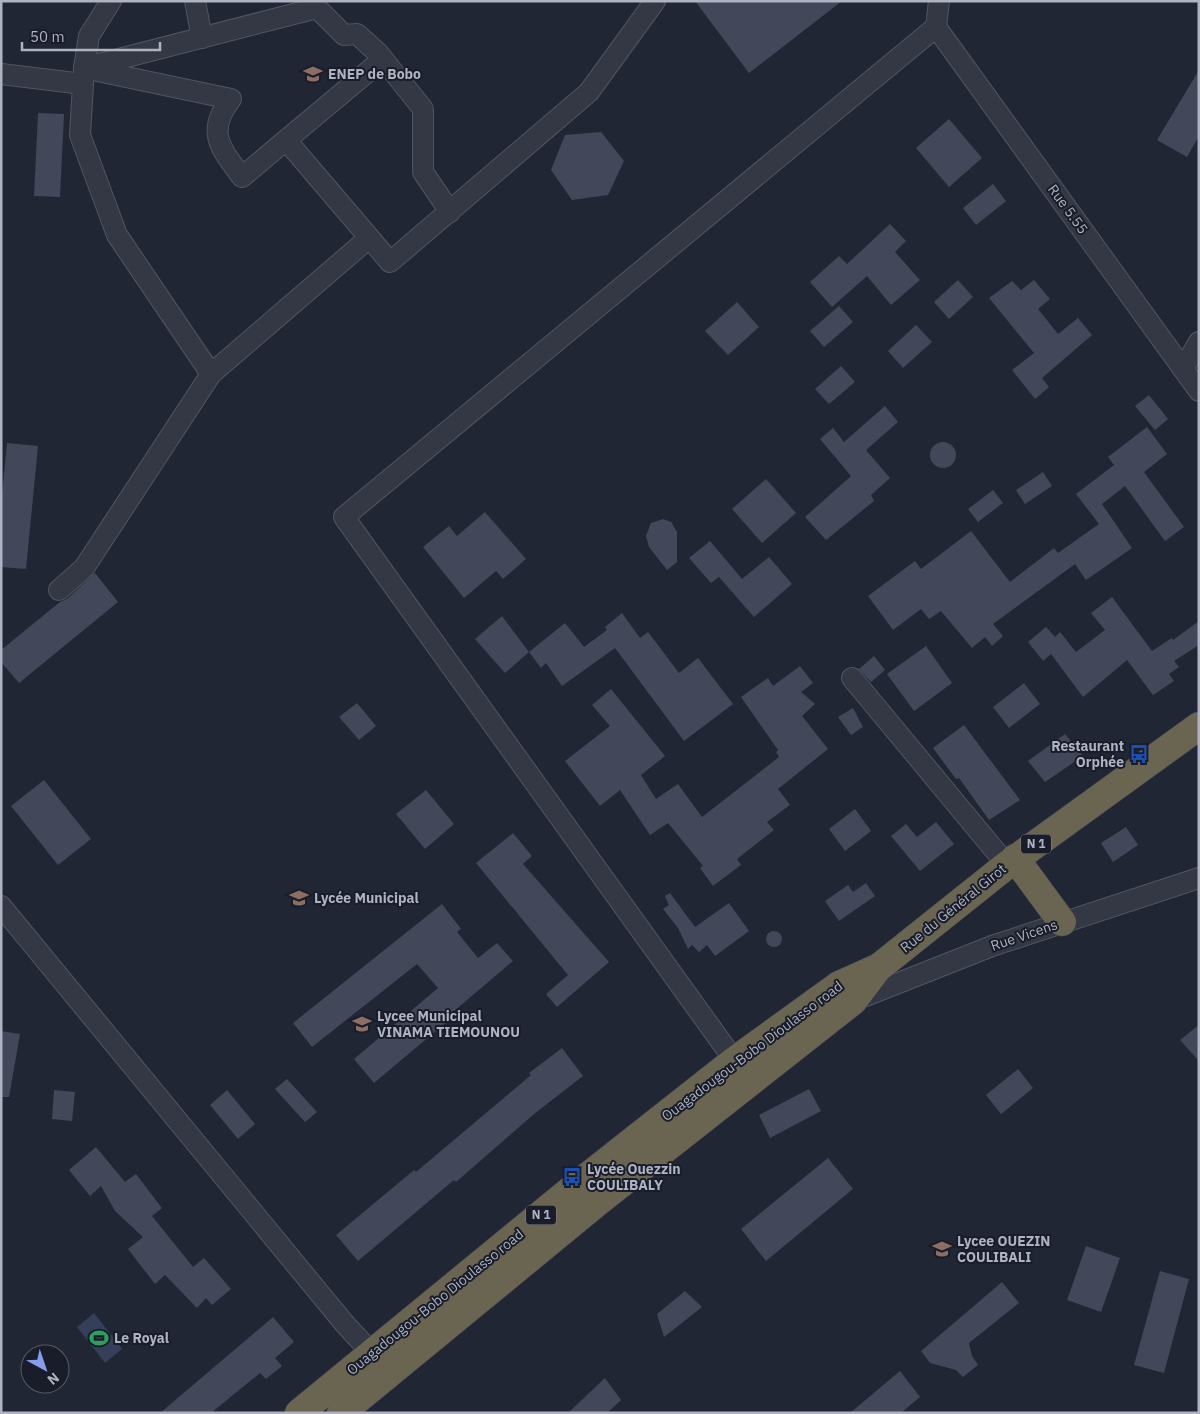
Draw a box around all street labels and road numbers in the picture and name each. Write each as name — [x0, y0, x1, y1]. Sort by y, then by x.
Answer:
street label: Rue 5.55 — [1044, 181, 1092, 237]
road number: N 1 — [1021, 834, 1051, 854]
street label: Rue du Général Girot — [896, 860, 1010, 956]
street label: Rue Vicens — [988, 915, 1060, 955]
street label: Ouagadougou-Bobo Dioulasso road — [658, 977, 846, 1125]
road number: N 1 — [526, 1206, 556, 1224]
street label: Ouagadougou-Bobo Dioulasso road — [343, 1225, 527, 1379]

